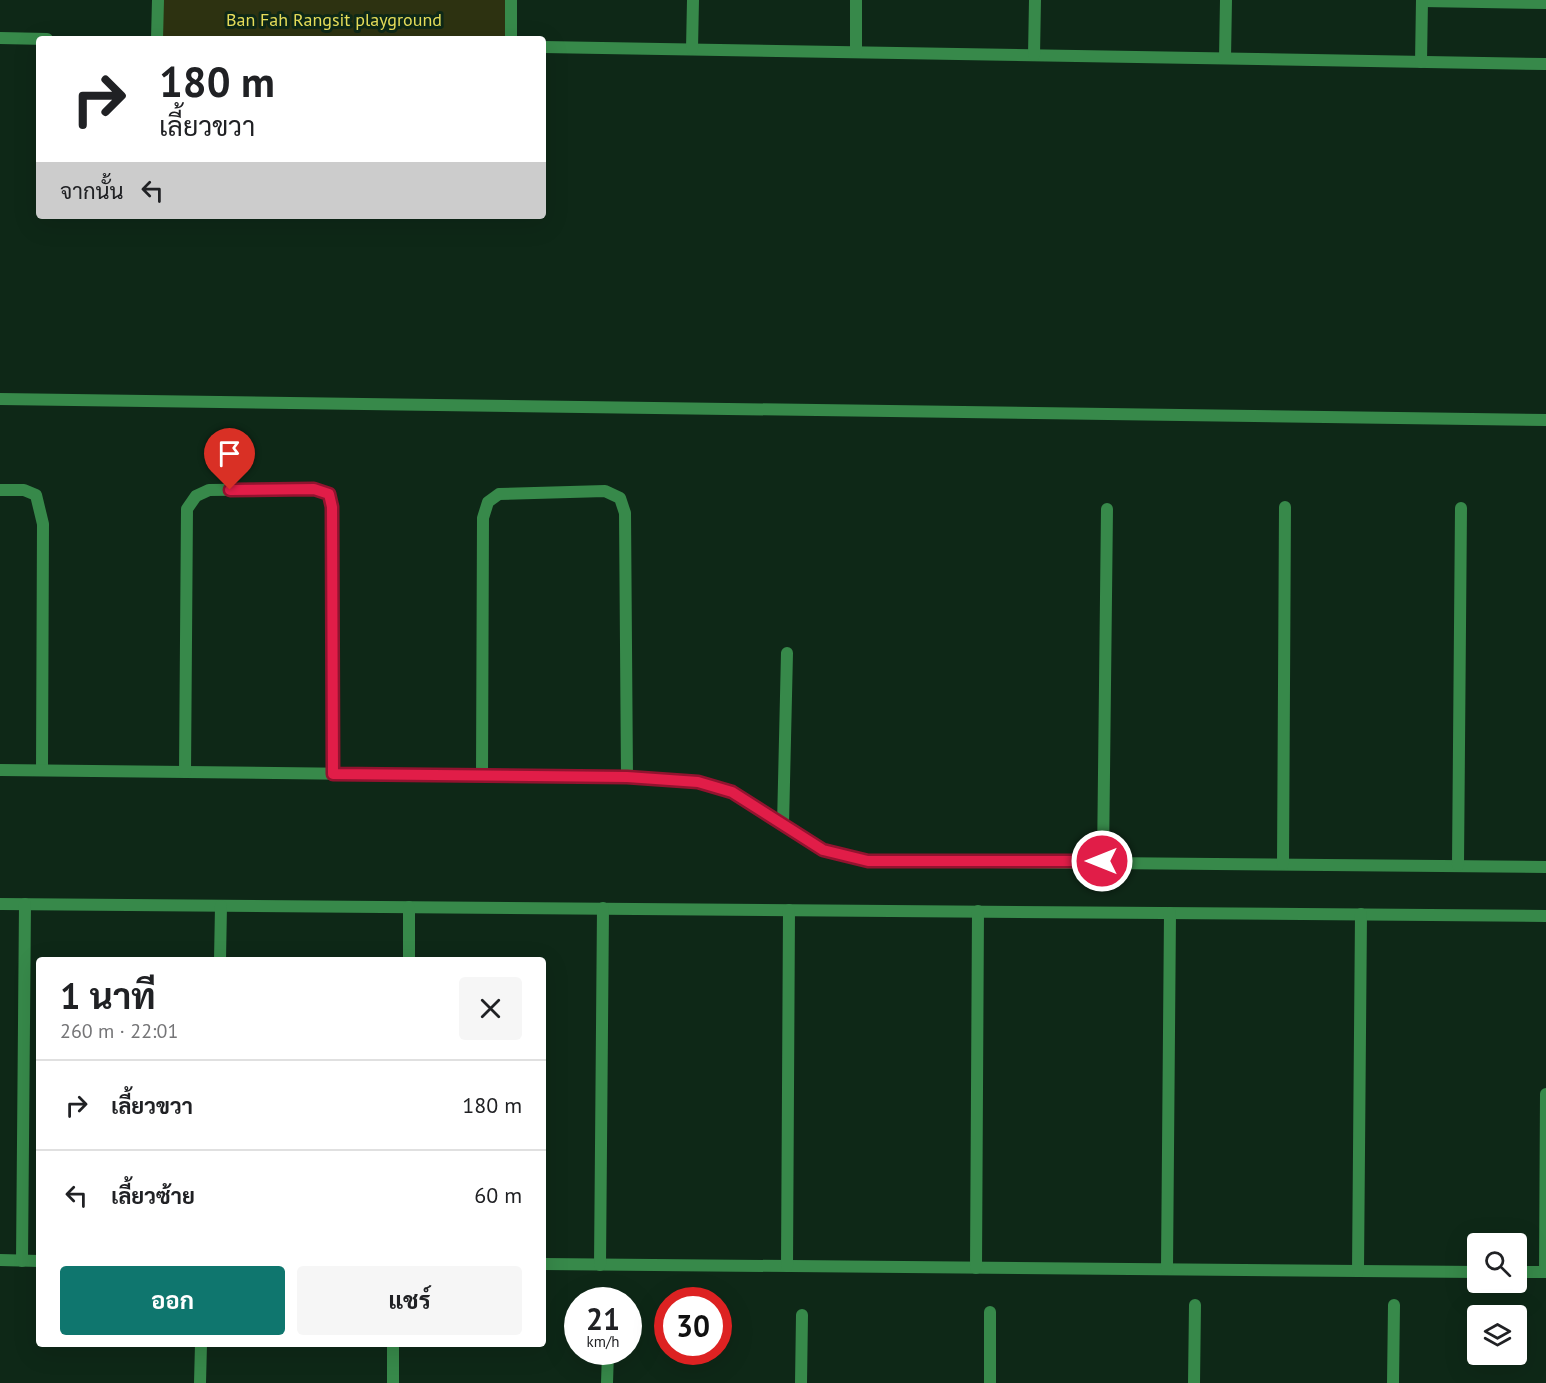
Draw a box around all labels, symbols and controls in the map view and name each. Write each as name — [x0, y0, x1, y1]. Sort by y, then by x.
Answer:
park label: Ban Fah Rangsit playground — [226, 8, 442, 31]
text: 180 m — [159, 54, 275, 109]
icon: right — [60, 60, 138, 138]
text: เลี้ยวขวา — [159, 109, 255, 143]
icon: left — [136, 174, 169, 207]
text: จากนั้น — [60, 177, 124, 205]
pin — [204, 428, 255, 490]
icon: arrive — [213, 437, 246, 470]
position arrow — [1070, 829, 1134, 893]
text: 1 นาที — [60, 972, 156, 1019]
button: close — [459, 977, 522, 1040]
text: 260 m · 22:01 — [60, 1018, 178, 1044]
icon: right — [60, 1089, 93, 1122]
text: 180 m — [462, 1091, 522, 1119]
text: เลี้ยวขวา — [111, 1092, 193, 1120]
icon: left — [60, 1179, 93, 1212]
text: 60 m — [474, 1181, 522, 1209]
text: เลี้ยวซ้าย — [111, 1182, 195, 1210]
map controls — [1467, 1233, 1527, 1365]
button: search — [1467, 1233, 1527, 1293]
button: ออก — [60, 1266, 285, 1335]
button: แชร์ — [297, 1266, 522, 1335]
speed limit sign: 30 — [654, 1287, 732, 1365]
text: 21 — [586, 1299, 620, 1338]
button: layers — [1467, 1305, 1527, 1365]
text: km/h — [587, 1332, 619, 1351]

